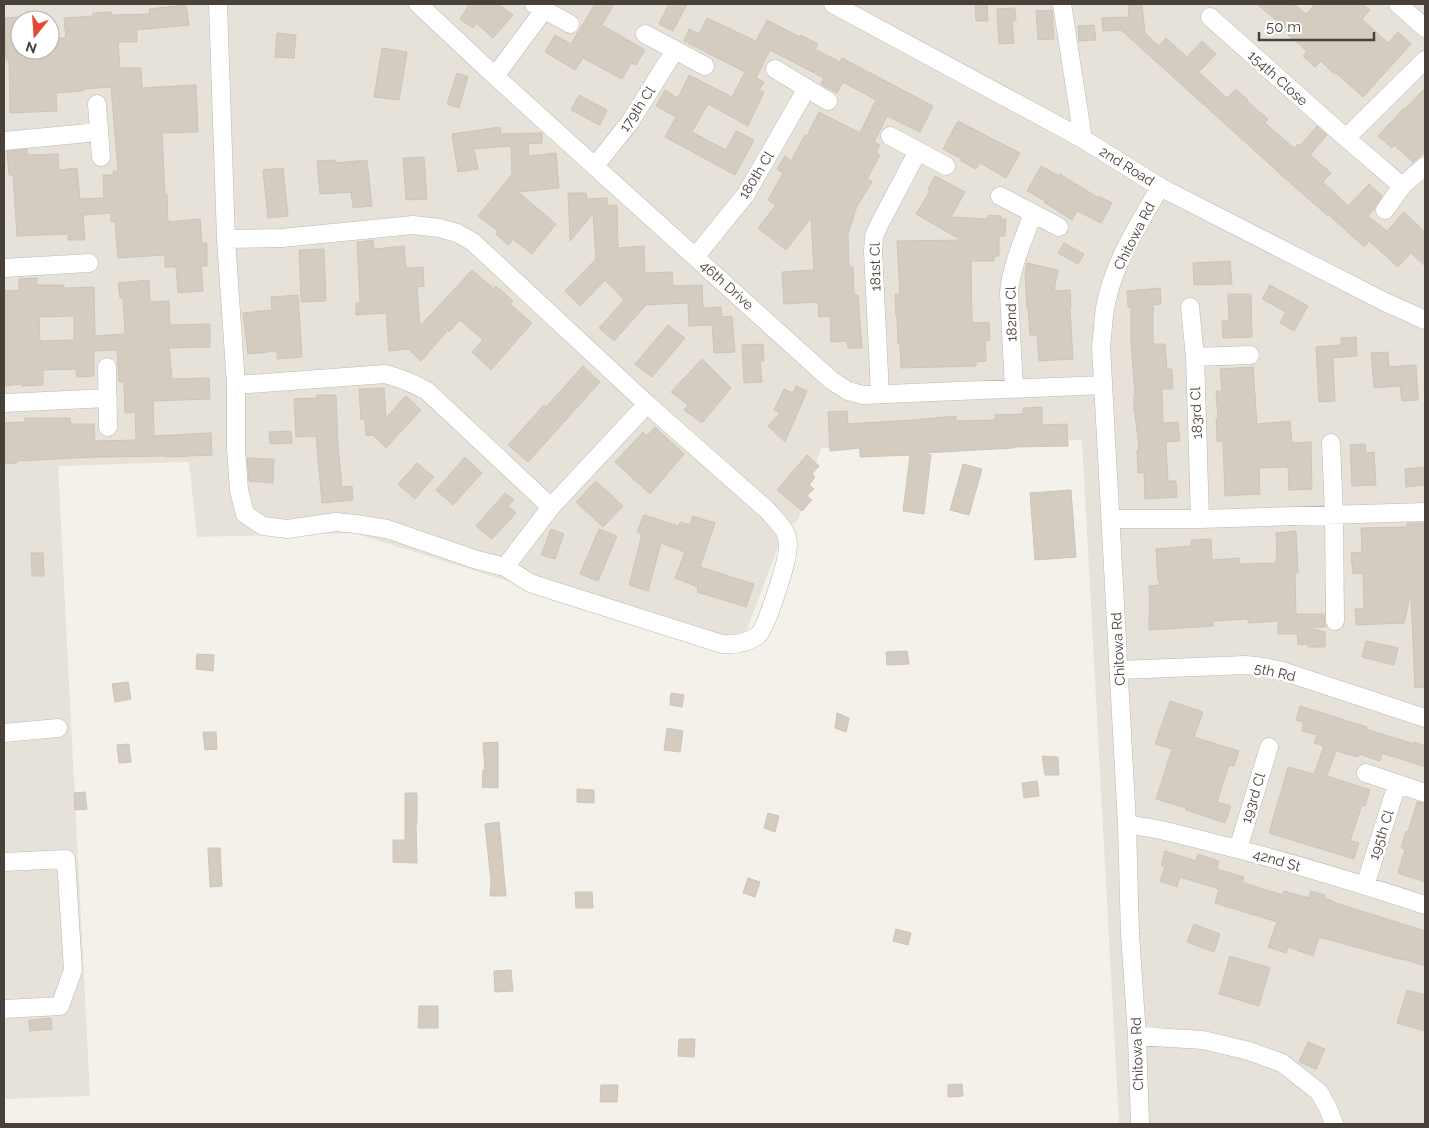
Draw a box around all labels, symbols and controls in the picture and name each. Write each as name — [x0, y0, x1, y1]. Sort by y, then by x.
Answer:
north arrow — [10, 10, 60, 60]
scale bar — [1259, 10, 1374, 42]
text: 50 m — [1266, 18, 1301, 36]
text: N — [24, 38, 39, 57]
street label: 154th Close — [1245, 47, 1311, 109]
street label: 179th Cl — [616, 83, 658, 135]
street label: 2nd Road — [1097, 143, 1157, 189]
street label: 180th Cl — [735, 148, 777, 202]
street label: Chitowa Rd — [1110, 200, 1158, 272]
street label: 181st Cl — [867, 242, 883, 292]
street label: 46th Drive — [697, 257, 757, 313]
street label: 182nd Cl — [1003, 286, 1019, 342]
street label: 183rd Cl — [1187, 386, 1205, 439]
street label: Chitowa Rd — [1108, 612, 1128, 686]
street label: 5th Rd — [1253, 660, 1297, 684]
street label: 193rd Cl — [1238, 771, 1268, 825]
street label: 195th Cl — [1365, 808, 1397, 862]
street label: 42nd St — [1252, 846, 1303, 874]
street label: Chitowa Rd — [1128, 1017, 1146, 1091]

